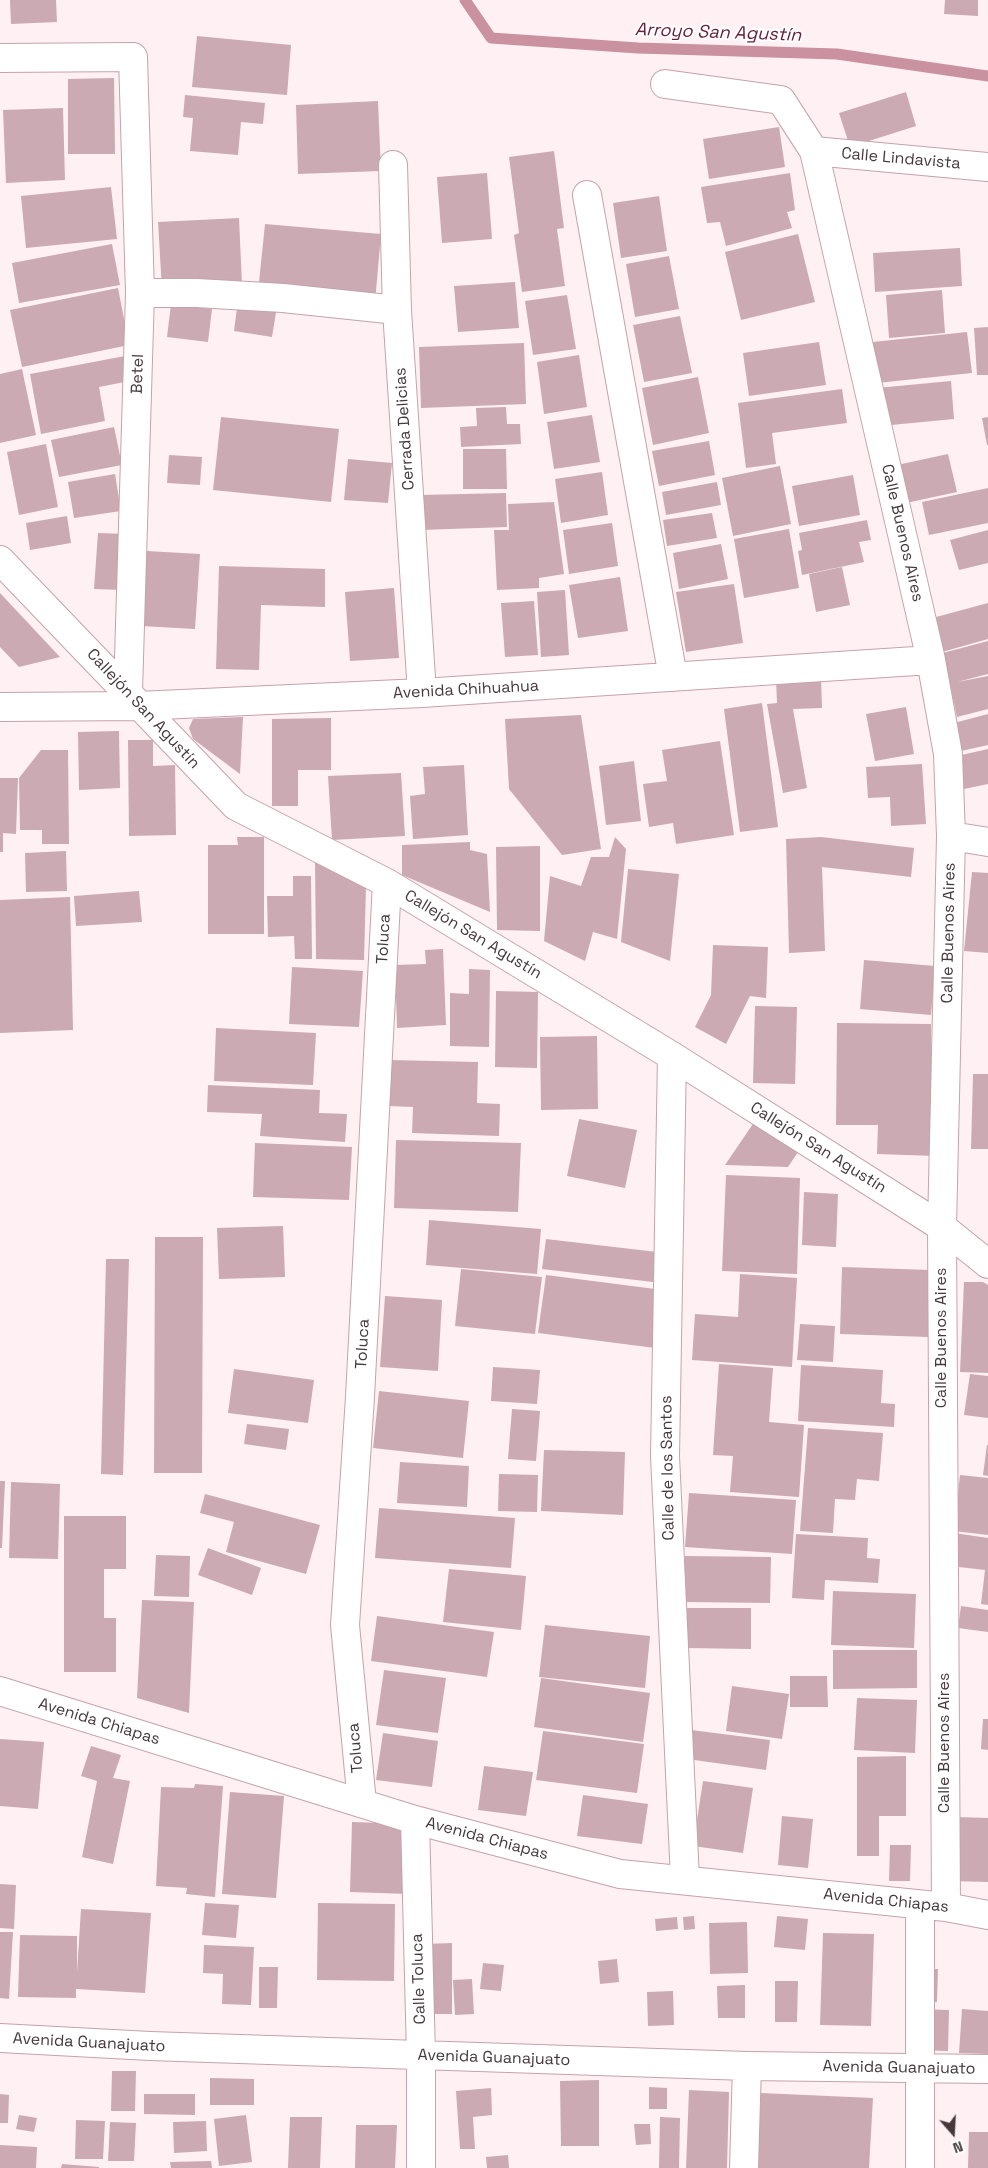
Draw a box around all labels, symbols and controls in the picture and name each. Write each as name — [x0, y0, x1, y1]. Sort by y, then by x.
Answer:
water label: Arroyo San Agustín — [634, 19, 802, 47]
street label: Calle Lindavista — [841, 144, 961, 174]
street label: Betel — [128, 354, 148, 394]
street label: Cerrada Delicias — [391, 367, 419, 491]
street label: Calle Buenos Aires — [877, 462, 927, 604]
street label: Callejón San Agustín — [82, 645, 204, 773]
street label: Avenida Chihuahua — [392, 677, 540, 703]
street label: Calle Buenos Aires — [938, 863, 960, 1003]
street label: Callejón San Agustín — [401, 886, 545, 984]
street label: Toluca — [373, 913, 395, 965]
street label: Callejón San Agustín — [746, 1098, 890, 1198]
street label: Calle Buenos Aires — [932, 1268, 952, 1408]
street label: Toluca — [352, 1318, 374, 1370]
street label: Calle de los Santos — [657, 1395, 679, 1541]
street label: Calle Buenos Aires — [935, 1673, 955, 1813]
street label: Avenida Chiapas — [36, 1694, 162, 1750]
street label: Toluca — [344, 1722, 368, 1774]
street label: Avenida Chiapas — [424, 1813, 550, 1865]
street label: Avenida Chiapas — [822, 1885, 950, 1917]
street label: Calle Toluca — [408, 1933, 430, 2025]
street label: Avenida Guanajuato — [12, 2029, 166, 2057]
street label: Avenida Guanajuato — [417, 2046, 571, 2070]
street label: Avenida Guanajuato — [822, 2057, 976, 2079]
north arrow — [928, 2108, 978, 2158]
text: N — [951, 2137, 965, 2157]

